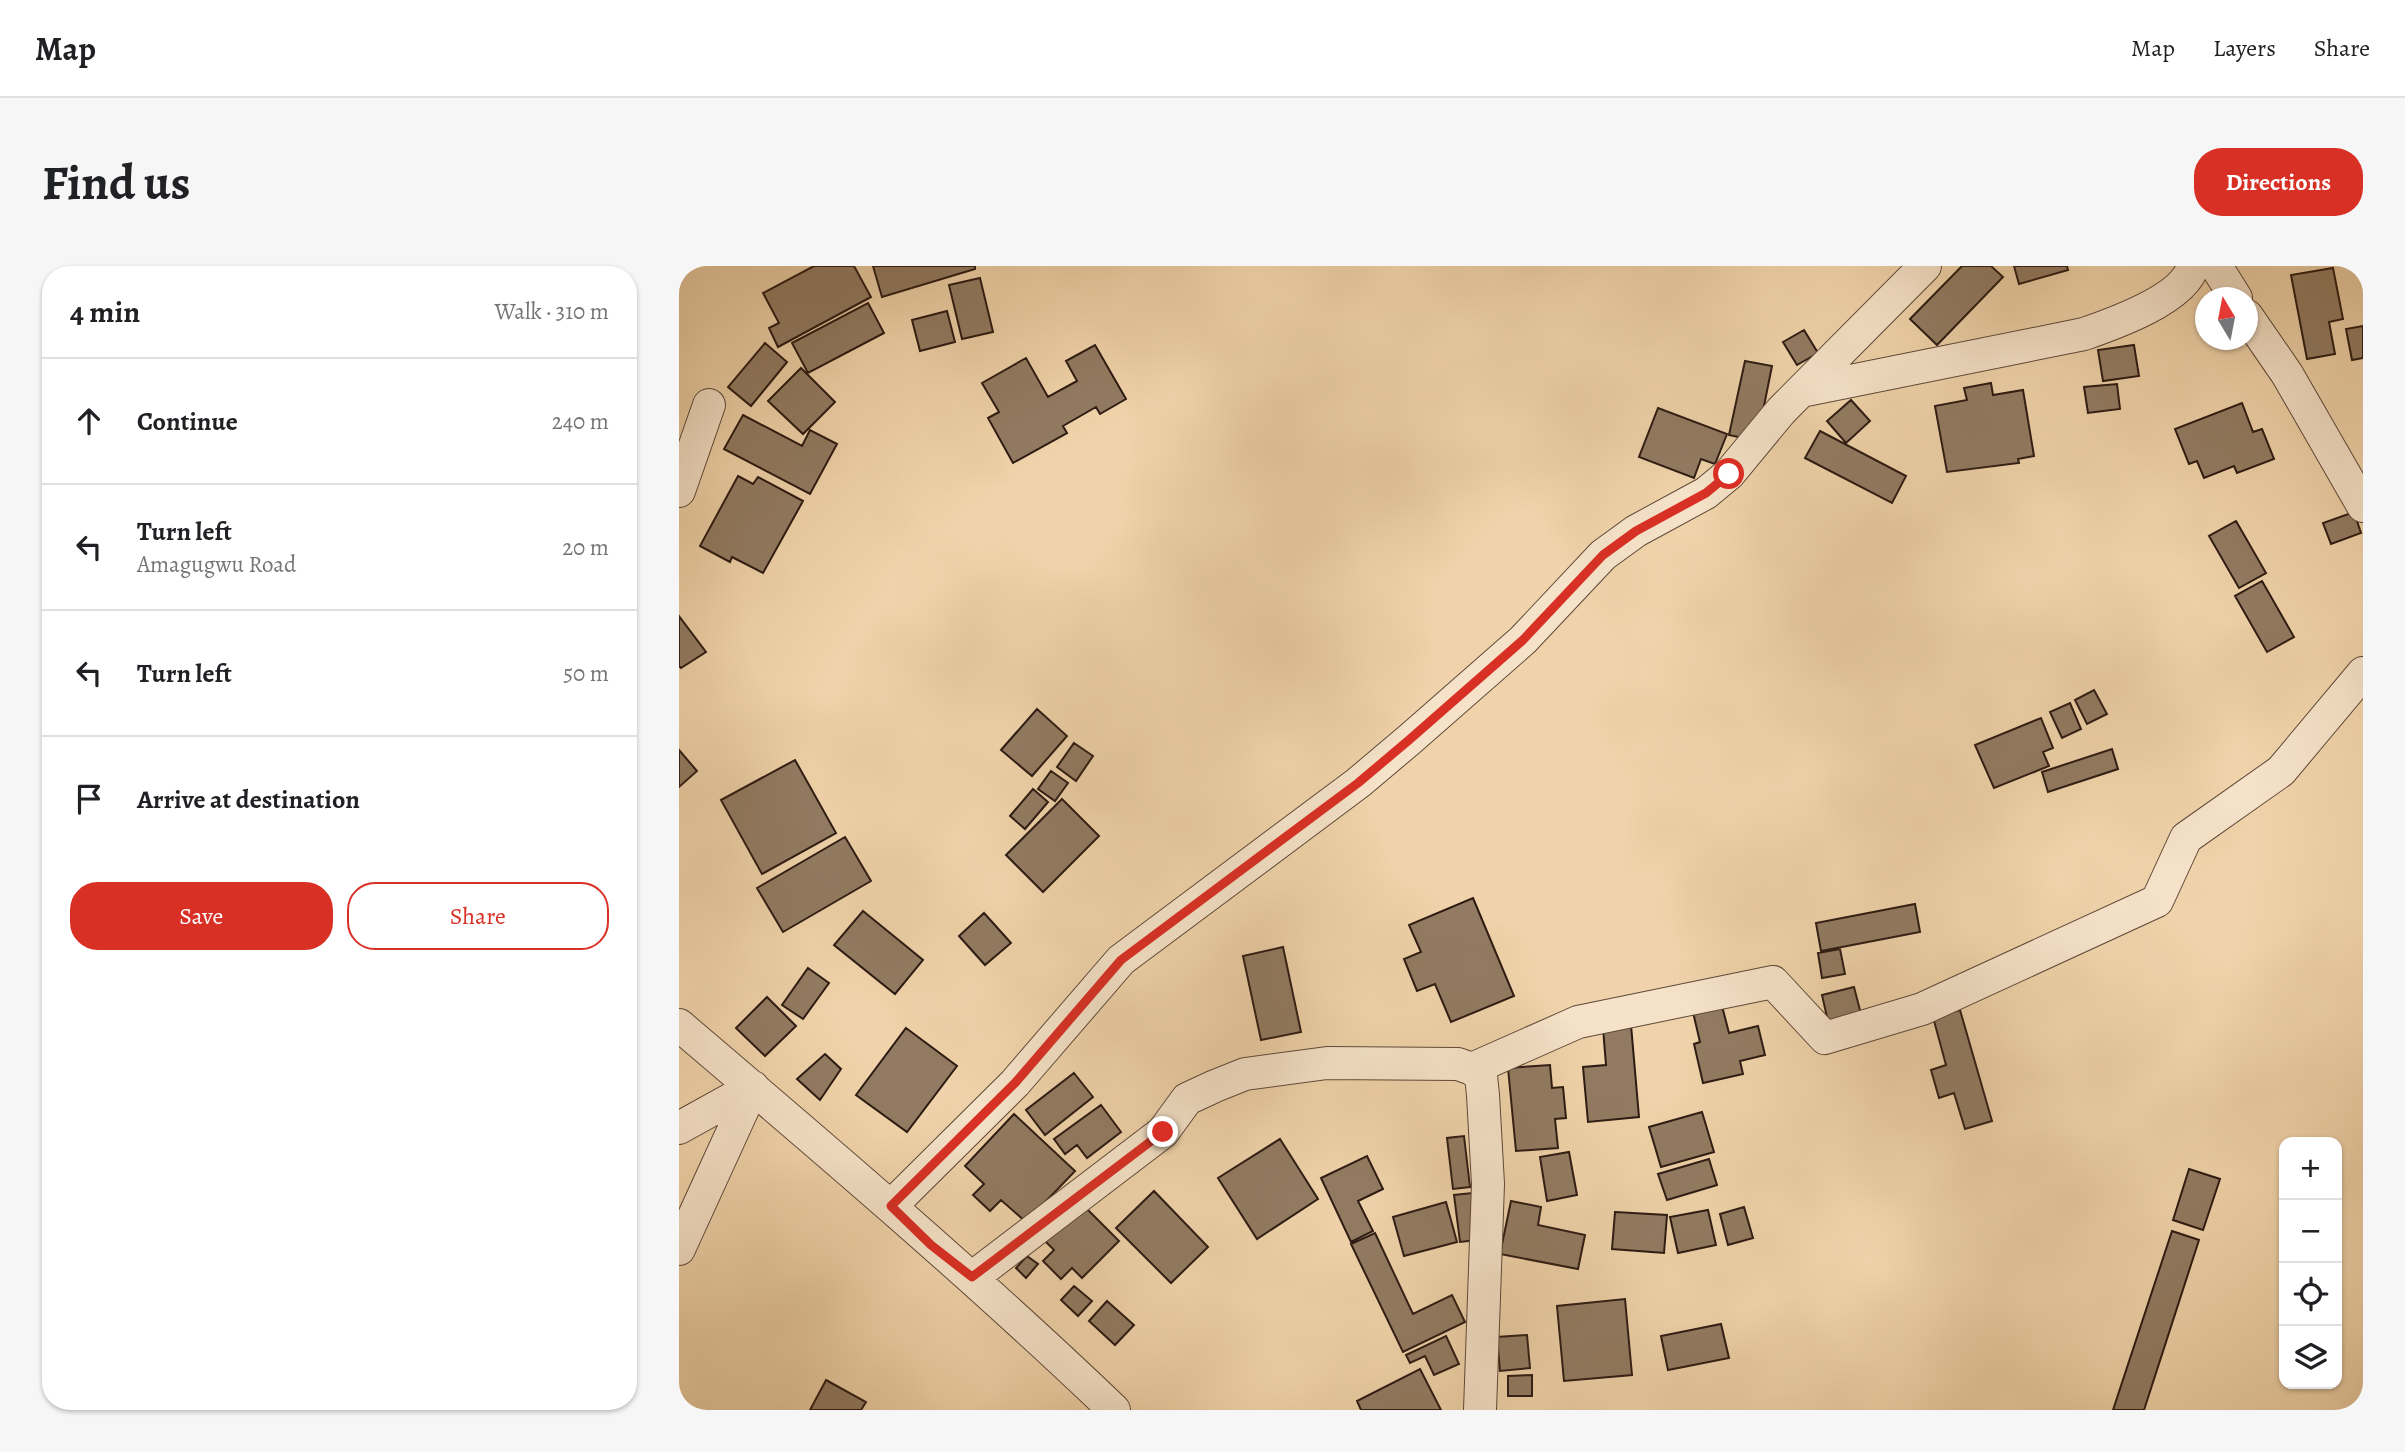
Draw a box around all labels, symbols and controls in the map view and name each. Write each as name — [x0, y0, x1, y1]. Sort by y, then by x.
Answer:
text: Map — [35, 26, 96, 71]
text: Map — [2131, 32, 2175, 64]
text: Layers — [2213, 32, 2276, 64]
text: Share — [2314, 32, 2370, 64]
button: Directions — [2194, 148, 2363, 216]
text: Find us — [42, 149, 190, 216]
north arrow — [2195, 287, 2258, 350]
text: 4 min — [70, 292, 140, 332]
text: Walk · 310 m — [495, 296, 609, 327]
icon: ahead — [70, 402, 108, 440]
text: Continue — [137, 404, 238, 439]
text: 240 m — [552, 406, 609, 437]
route start — [1713, 458, 1744, 489]
text: Turn left — [137, 514, 232, 549]
icon: left — [70, 528, 108, 566]
text: 20 m — [562, 532, 609, 563]
text: Amagugwu Road — [137, 549, 296, 580]
icon: left — [70, 654, 108, 692]
text: Turn left — [137, 656, 232, 691]
text: 50 m — [563, 658, 609, 689]
icon: arrive — [70, 780, 108, 818]
text: Arrive at destination — [137, 782, 360, 817]
button: Save — [70, 882, 333, 950]
button: Share — [347, 882, 609, 950]
route end — [1147, 1116, 1178, 1147]
map controls — [2279, 1137, 2342, 1389]
button: + — [2279, 1137, 2342, 1200]
button: − — [2279, 1200, 2342, 1263]
button: locate — [2279, 1263, 2342, 1326]
button: layers — [2279, 1326, 2342, 1389]

